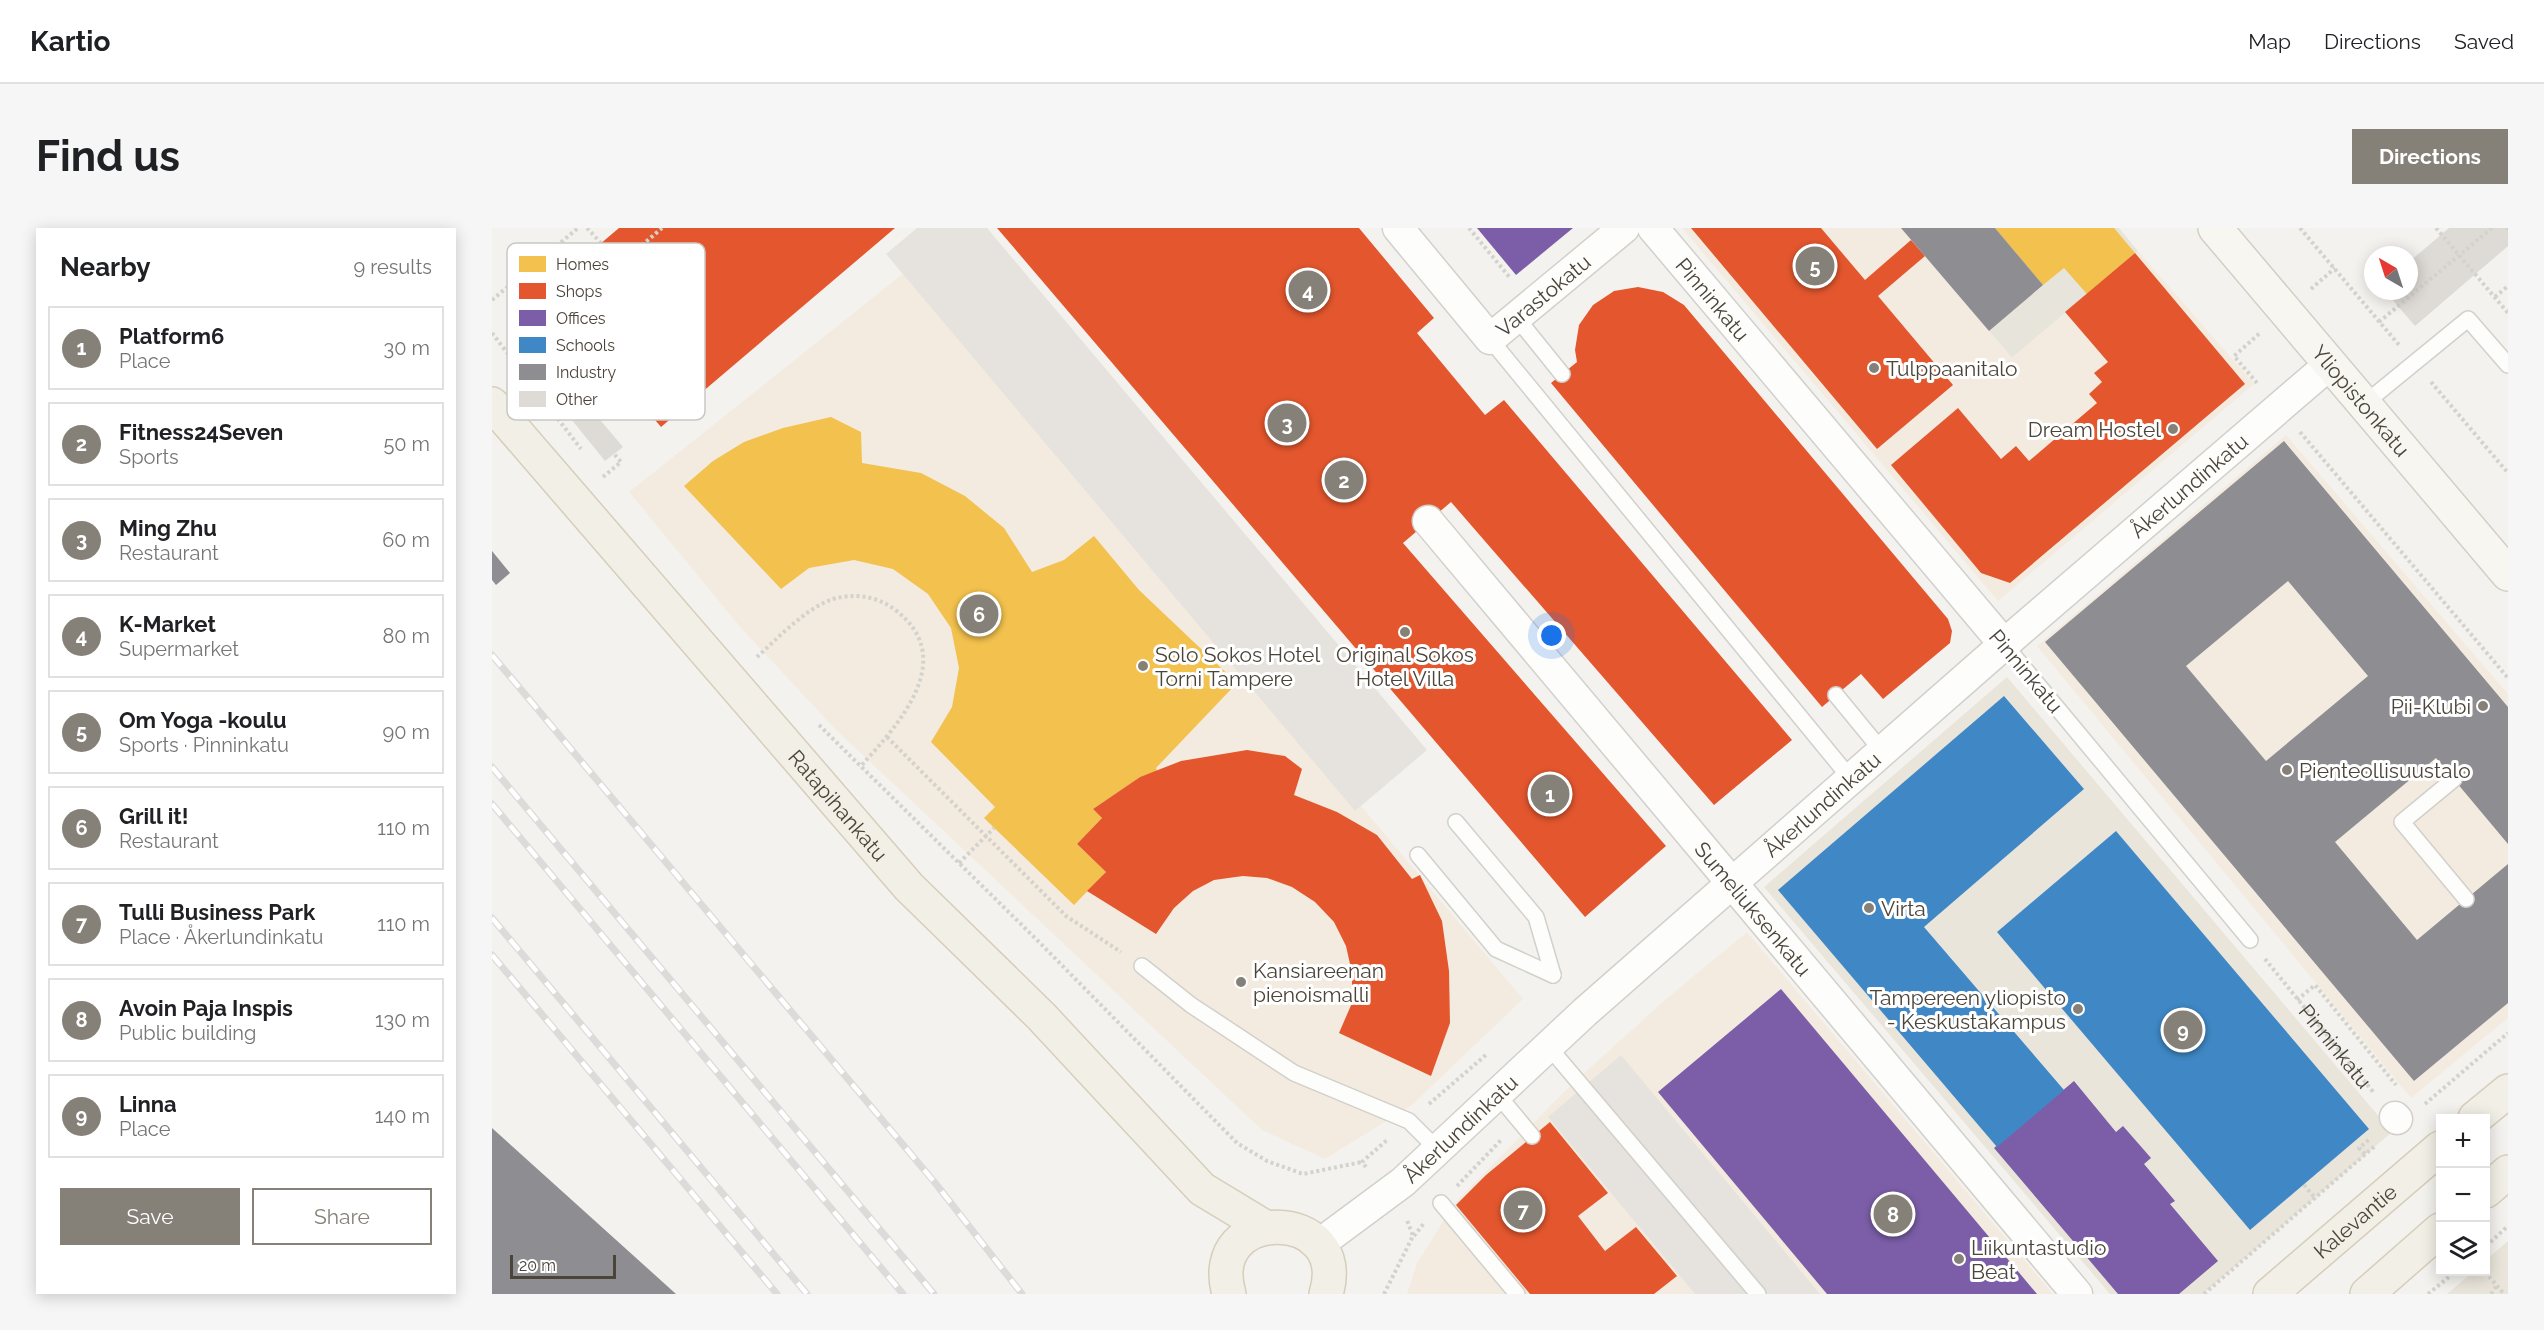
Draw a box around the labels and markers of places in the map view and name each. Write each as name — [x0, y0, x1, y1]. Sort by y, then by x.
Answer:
pin: 5 — [1796, 243, 1834, 288]
pin: 4 — [1288, 268, 1328, 312]
place label: Tulppaanitalo — [1886, 356, 2018, 381]
marker: Tulppaanitalo — [1867, 361, 1881, 375]
pin: 3 — [1268, 400, 1306, 446]
place label: Dream Hostel — [2028, 417, 2161, 442]
marker: Dream Hostel — [2166, 422, 2180, 436]
pin: 2 — [1324, 458, 1364, 502]
pin: 6 — [960, 592, 998, 636]
marker: Original Sokos Hotel Villa — [1398, 625, 1412, 639]
place label: Solo Sokos Hotel Torni Tampere — [1155, 642, 1320, 691]
place label: Original Sokos Hotel Villa — [1336, 642, 1474, 691]
marker: Solo Sokos Hotel Torni Tampere — [1136, 659, 1150, 673]
place label: Pii-Klubi — [2391, 694, 2471, 719]
marker: Pii-Klubi — [2476, 699, 2490, 713]
place label: Pienteollisuustalo — [2299, 758, 2471, 783]
marker: Pienteollisuustalo — [2280, 763, 2294, 777]
pin: 1 — [1530, 772, 1570, 816]
place label: Virta — [1881, 896, 1926, 921]
marker: Virta — [1862, 901, 1876, 915]
place label: Kansiareenan pienoismalli — [1253, 958, 1384, 1007]
marker: Kansiareenan pienoismalli — [1234, 975, 1248, 989]
place label: Tampereen yliopisto - Keskustakampus — [1869, 985, 2066, 1034]
marker: Tampereen yliopisto - Keskustakampus — [2071, 1002, 2085, 1016]
pin: 9 — [2164, 1008, 2202, 1052]
pin: 7 — [1504, 1188, 1542, 1232]
pin: 8 — [1874, 1192, 1912, 1236]
place label: Liikuntastudio Beat — [1971, 1235, 2106, 1284]
marker: Liikuntastudio Beat — [1952, 1252, 1966, 1266]

